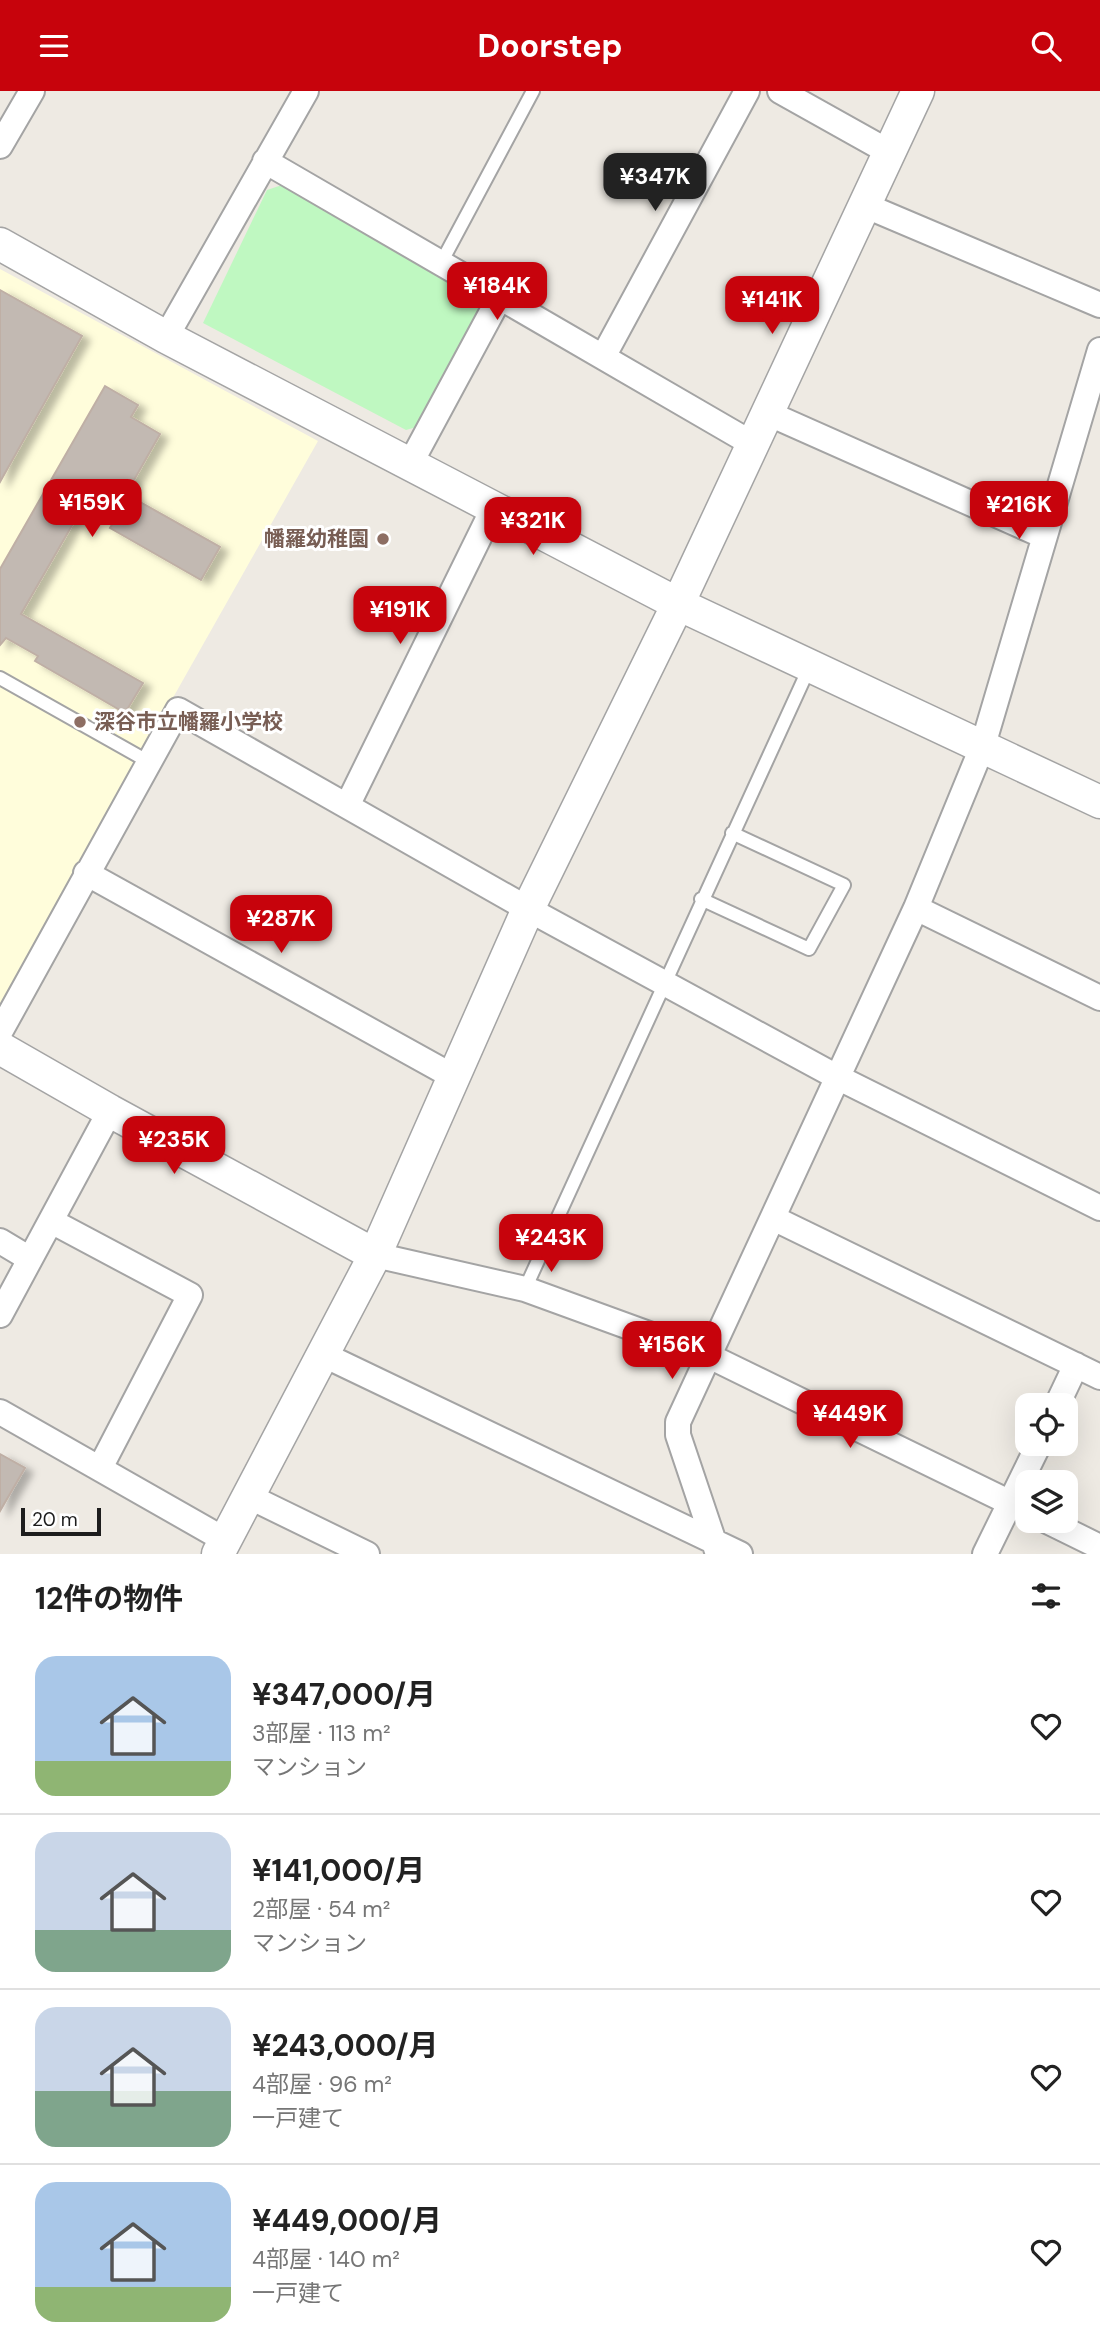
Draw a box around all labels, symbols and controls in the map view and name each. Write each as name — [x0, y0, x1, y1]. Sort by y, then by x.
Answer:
text: Doorstep — [478, 25, 622, 67]
icon: menu — [35, 27, 73, 65]
icon: search — [1027, 27, 1065, 65]
pin: ¥347K — [606, 153, 704, 213]
text: ¥347K — [619, 161, 691, 191]
pin: ¥184K — [448, 263, 546, 322]
text: ¥184K — [463, 270, 531, 300]
pin: ¥141K — [723, 277, 821, 336]
text: ¥141K — [741, 284, 803, 314]
pin: ¥159K — [43, 479, 141, 539]
pin: ¥216K — [970, 482, 1068, 541]
text: ¥159K — [59, 487, 125, 517]
text: ¥216K — [986, 489, 1052, 519]
pin: ¥321K — [484, 497, 582, 557]
text: ¥321K — [500, 505, 566, 535]
place label: 幡羅幼稚園 — [264, 525, 369, 553]
marker: 幡羅幼稚園 — [375, 531, 391, 547]
pin: ¥191K — [351, 587, 449, 646]
text: ¥191K — [369, 594, 431, 624]
place label: 深谷市立幡羅小学校 — [94, 708, 283, 736]
marker: 深谷市立幡羅小学校 — [72, 714, 88, 730]
pin: ¥287K — [232, 895, 330, 955]
text: ¥287K — [246, 903, 316, 933]
pin: ¥235K — [125, 1117, 223, 1176]
text: ¥235K — [138, 1124, 210, 1154]
pin: ¥243K — [502, 1215, 600, 1274]
text: ¥243K — [515, 1222, 587, 1252]
pin: ¥156K — [623, 1321, 721, 1381]
text: ¥156K — [638, 1329, 706, 1359]
pin: ¥449K — [801, 1391, 899, 1450]
map controls — [1015, 1393, 1078, 1533]
button: locate — [1015, 1393, 1078, 1456]
text: ¥449K — [813, 1398, 887, 1428]
button: layers — [1015, 1470, 1078, 1533]
scale bar — [21, 1505, 102, 1537]
text: 20 m — [32, 1507, 78, 1532]
icon: filters — [1027, 1577, 1065, 1615]
text: 12件の物件 — [35, 1579, 183, 1618]
text: ¥347,000/月 — [252, 1675, 436, 1714]
icon: home — [91, 1684, 175, 1768]
icon: heart — [1027, 1707, 1065, 1745]
text: 3部屋 · 113 m² — [252, 1718, 391, 1748]
text: マンション — [252, 1752, 367, 1782]
text: ¥141,000/月 — [252, 1851, 425, 1890]
icon: home — [91, 1860, 175, 1944]
icon: heart — [1027, 1883, 1065, 1921]
text: 2部屋 · 54 m² — [252, 1894, 390, 1924]
text: マンション — [252, 1928, 367, 1958]
text: ¥243,000/月 — [252, 2026, 439, 2065]
icon: home — [91, 2035, 175, 2119]
icon: heart — [1027, 2058, 1065, 2096]
text: 4部屋 · 96 m² — [252, 2069, 392, 2099]
text: 一戸建て — [252, 2103, 344, 2133]
text: ¥449,000/月 — [252, 2201, 442, 2240]
icon: home — [91, 2210, 175, 2294]
icon: heart — [1027, 2233, 1065, 2271]
text: 4部屋 · 140 m² — [252, 2244, 400, 2274]
text: 一戸建て — [252, 2278, 344, 2308]

